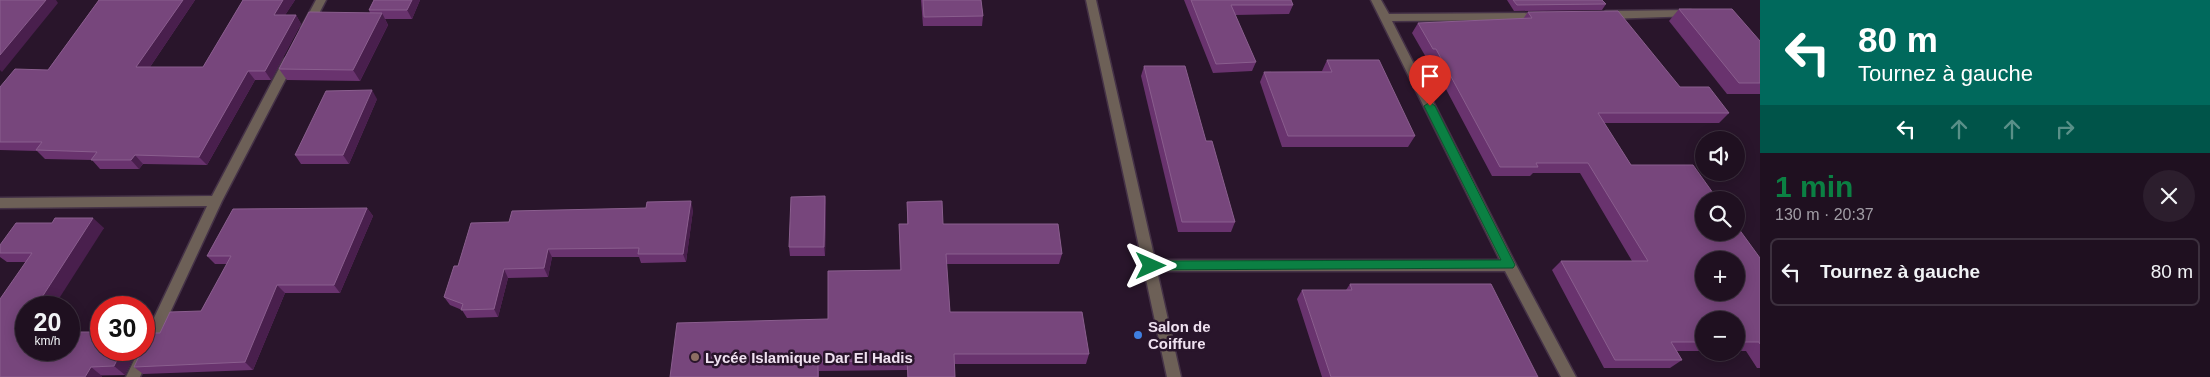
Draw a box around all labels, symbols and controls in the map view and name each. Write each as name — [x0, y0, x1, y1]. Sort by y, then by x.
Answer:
icon: left — [1775, 20, 1840, 85]
text: 80 m — [1858, 20, 1938, 59]
pin — [1409, 55, 1451, 106]
text: Tournez à gauche — [1858, 61, 2033, 86]
icon: arrive — [1416, 62, 1444, 90]
icon: left — [1892, 115, 1920, 143]
icon: ahead — [1945, 115, 1973, 143]
icon: ahead — [1998, 115, 2026, 143]
icon: right — [2051, 115, 2079, 143]
map controls — [1695, 131, 1745, 361]
button: sound — [1695, 131, 1745, 181]
text: 1 min — [1775, 170, 1853, 203]
button: close — [2143, 170, 2195, 222]
button: search — [1695, 191, 1745, 241]
text: 130 m · 20:37 — [1775, 206, 1874, 223]
position arrow — [1124, 239, 1176, 291]
button: + — [1695, 251, 1745, 301]
icon: left — [1777, 258, 1805, 286]
text: Tournez à gauche — [1820, 261, 1980, 282]
text: 80 m — [2151, 261, 2193, 282]
speed limit sign: 30 — [90, 296, 155, 361]
text: 20 — [34, 308, 61, 336]
button: − — [1695, 311, 1745, 361]
place label: Salon de Coiffure — [1148, 318, 1211, 352]
marker: Salon de Coiffure — [1132, 329, 1144, 341]
text: km/h — [34, 334, 61, 348]
place label: Lycée Islamique Dar El Hadis — [705, 349, 913, 366]
marker: Lycée Islamique Dar El Hadis — [689, 351, 701, 363]

